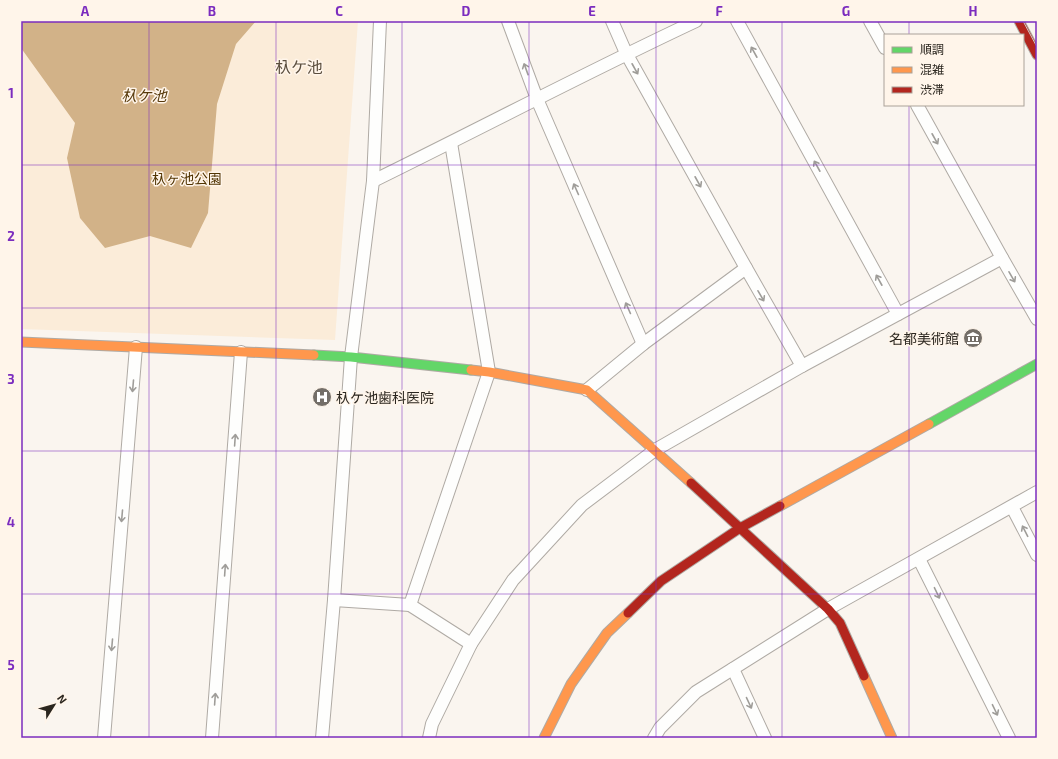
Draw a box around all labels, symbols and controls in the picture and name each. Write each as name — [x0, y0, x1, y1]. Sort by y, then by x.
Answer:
text: A — [81, 3, 90, 19]
text: B — [208, 3, 216, 19]
text: C — [335, 3, 343, 19]
text: D — [462, 3, 471, 19]
text: E — [588, 3, 596, 19]
text: F — [715, 3, 723, 19]
text: G — [842, 3, 850, 19]
text: H — [969, 3, 978, 19]
legend — [884, 34, 1024, 106]
text: 順調 — [920, 42, 944, 56]
one-way arrow — [750, 46, 758, 58]
district label: 杁ケ池 — [275, 57, 323, 76]
one-way arrow — [632, 62, 639, 74]
text: 混雑 — [920, 62, 944, 76]
one-way arrow — [521, 63, 529, 75]
text: 渋滞 — [920, 82, 944, 96]
text: 1 — [8, 85, 14, 101]
water label: 杁ケ池 — [121, 86, 168, 104]
one-way arrow — [932, 133, 940, 145]
one-way arrow — [812, 160, 820, 172]
park label: 杁ヶ池公園 — [152, 170, 222, 187]
one-way arrow — [695, 176, 702, 188]
one-way arrow — [572, 183, 579, 195]
text: 2 — [7, 228, 15, 244]
one-way arrow — [1009, 271, 1017, 283]
one-way arrow — [875, 274, 883, 286]
one-way arrow — [758, 290, 766, 302]
one-way arrow — [624, 302, 631, 314]
museum icon: 名都美術館 — [962, 327, 984, 349]
place label: 名都美術館 — [889, 330, 959, 347]
text: 3 — [7, 371, 15, 387]
one-way arrow — [130, 379, 137, 392]
hospital icon: 杁ケ池歯科医院 — [311, 386, 333, 408]
place label: 杁ケ池歯科医院 — [336, 389, 434, 406]
one-way arrow — [231, 434, 238, 447]
one-way arrow — [119, 509, 126, 522]
text: 4 — [7, 514, 15, 530]
one-way arrow — [1021, 525, 1028, 537]
one-way arrow — [221, 563, 228, 576]
one-way arrow — [934, 587, 941, 599]
one-way arrow — [108, 638, 115, 651]
text: 5 — [7, 657, 15, 673]
north arrow — [34, 685, 74, 725]
text: N — [55, 692, 70, 706]
one-way arrow — [211, 693, 218, 706]
one-way arrow — [746, 697, 753, 709]
one-way arrow — [991, 704, 999, 716]

